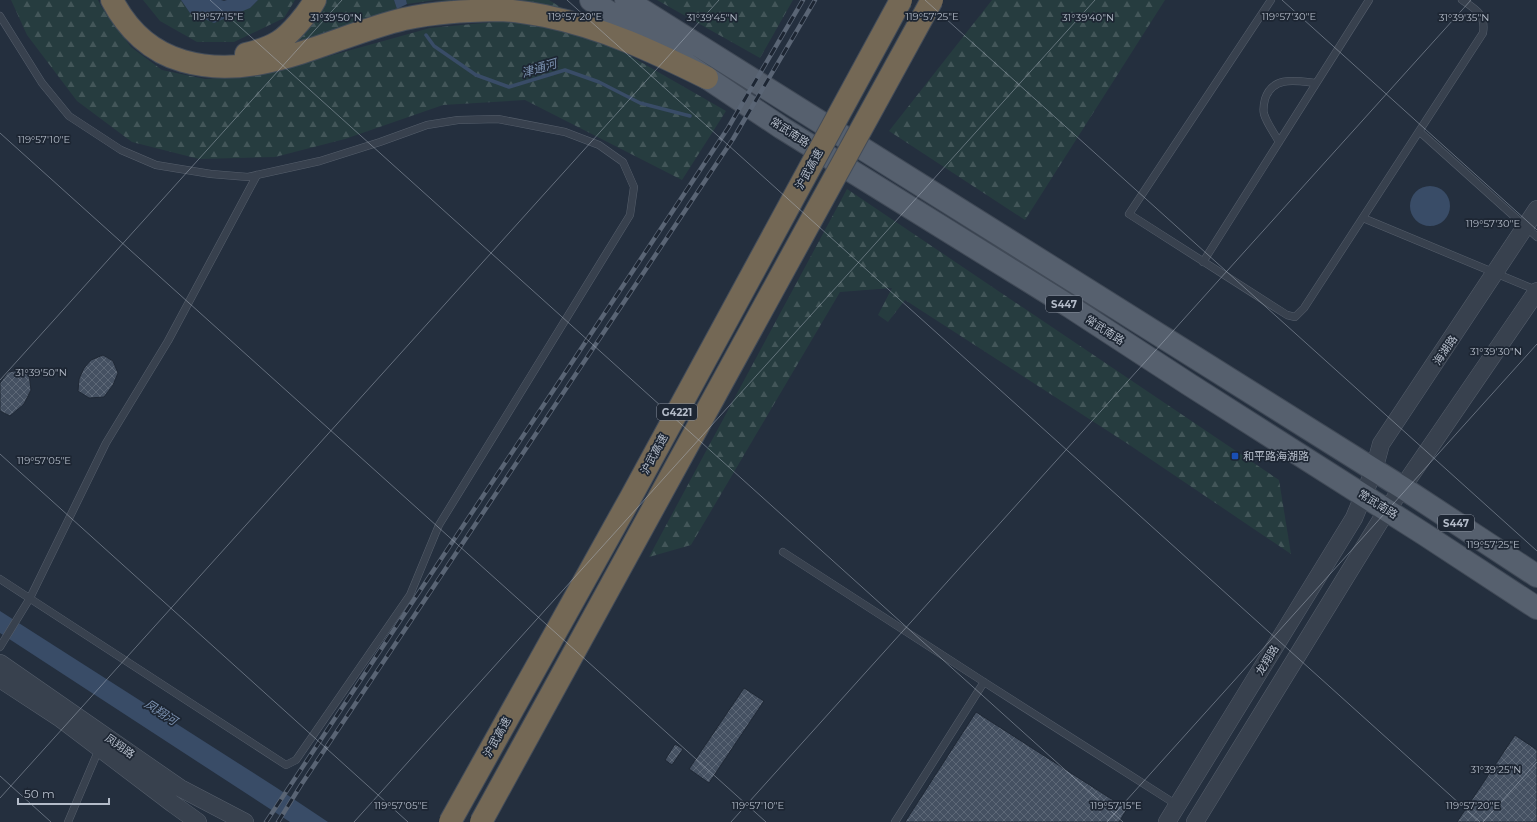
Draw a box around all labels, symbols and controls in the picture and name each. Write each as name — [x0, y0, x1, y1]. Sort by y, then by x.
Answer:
text: 119°57'15"E — [192, 10, 244, 23]
text: 119°57'20"E — [548, 10, 602, 23]
text: 119°57'25"E — [905, 10, 959, 23]
text: 119°57'30"E — [1262, 10, 1316, 23]
text: 31°39'50"N — [310, 11, 362, 24]
text: 31°39'45"N — [686, 11, 738, 24]
text: 31°39'40"N — [1062, 11, 1114, 24]
text: 31°39'35"N — [1439, 11, 1489, 24]
water label: 津通河 — [520, 55, 560, 80]
street label: 常武南路 — [768, 114, 812, 150]
text: 119°57'10"E — [18, 133, 71, 146]
street label: 沪武高速 — [792, 146, 826, 192]
text: 119°57'30"E — [1466, 217, 1520, 230]
road number: S447 — [1046, 296, 1082, 312]
street label: 常武南路 — [1083, 312, 1127, 348]
street label: 海湖路 — [1430, 332, 1460, 368]
text: 31°39'30"N — [1470, 345, 1522, 358]
text: 31°39'50"N — [15, 366, 67, 379]
road number: G4221 — [657, 404, 697, 420]
street label: 沪武高速 — [637, 431, 671, 477]
place label: 和平路海湖路 — [1243, 449, 1309, 463]
marker: 和平路海湖路 — [1230, 451, 1240, 461]
text: 119°57'05"E — [17, 454, 71, 467]
street label: 常武南路 — [1356, 486, 1400, 522]
road number: S447 — [1438, 515, 1474, 531]
text: 119°57'25"E — [1466, 538, 1520, 551]
street label: 龙翔路 — [1252, 642, 1282, 678]
water label: 凤翔河 — [142, 696, 182, 729]
street label: 沪武高速 — [480, 714, 514, 760]
street label: 凤翔路 — [102, 731, 138, 761]
text: 31°39'25"N — [1471, 763, 1521, 776]
scale bar — [18, 780, 109, 806]
text: 50 m — [24, 786, 55, 801]
text: 119°57'05"E — [374, 799, 428, 812]
text: 119°57'10"E — [732, 799, 785, 812]
text: 119°57'15"E — [1090, 799, 1142, 812]
text: 119°57'20"E — [1446, 799, 1500, 812]

